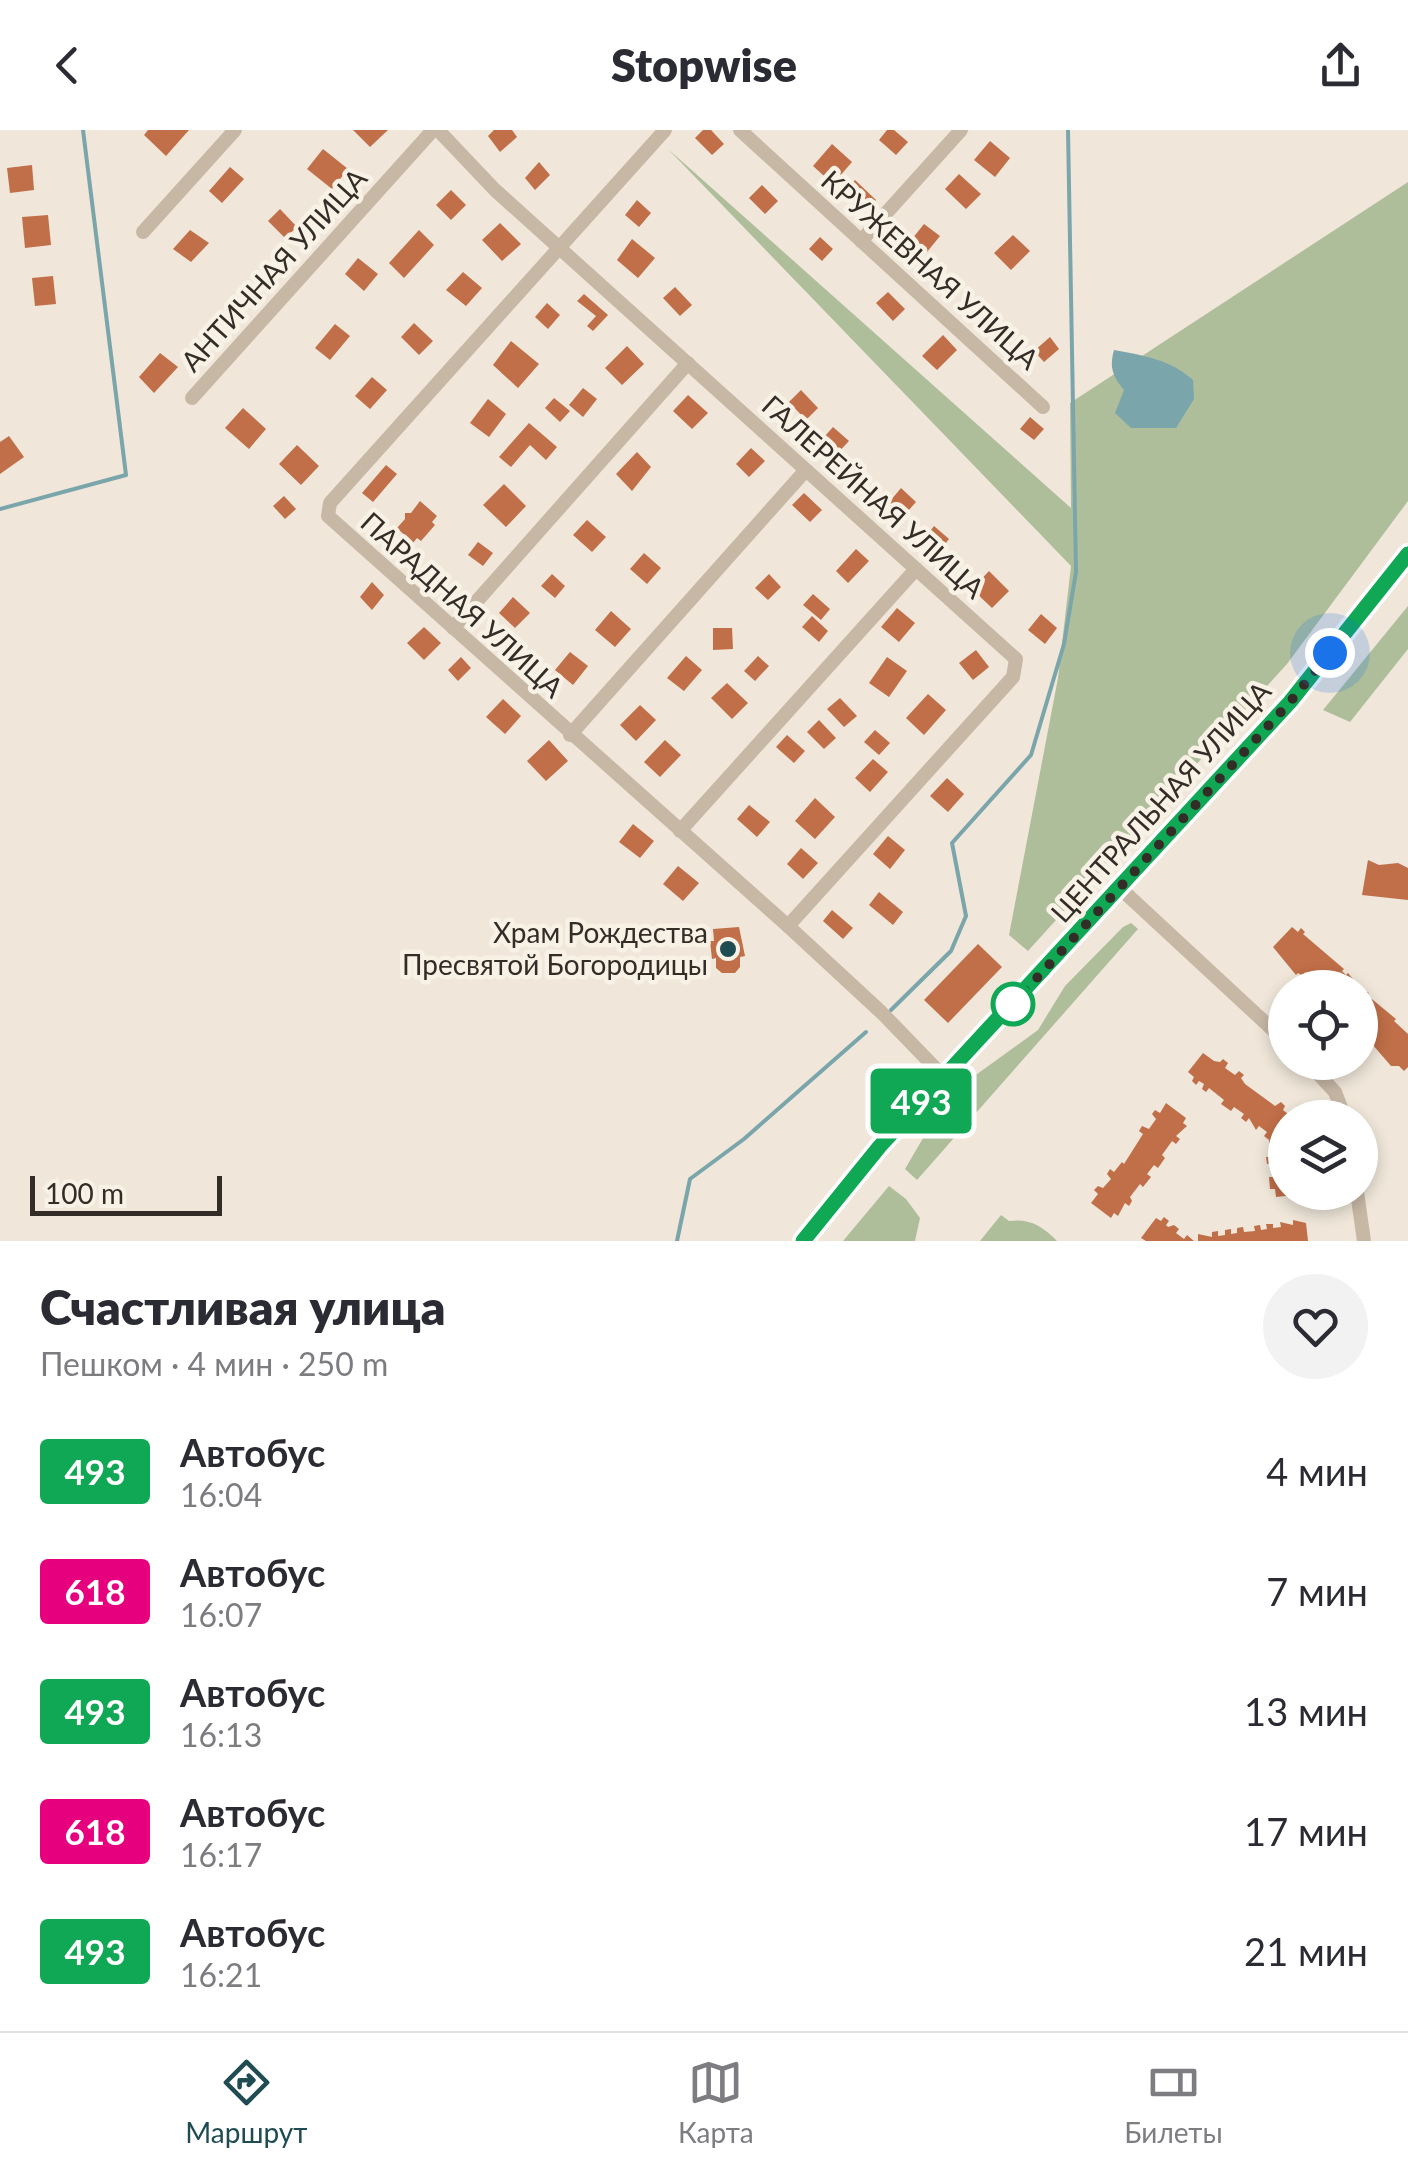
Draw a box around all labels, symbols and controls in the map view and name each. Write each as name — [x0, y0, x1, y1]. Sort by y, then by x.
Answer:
icon: back — [40, 38, 95, 93]
text: Stopwise — [611, 38, 797, 92]
icon: share — [1313, 38, 1368, 93]
street label: АНТИЧНАЯ УЛИЦА — [173, 161, 373, 378]
street label: КРУЖЕВНАЯ УЛИЦА — [815, 163, 1046, 376]
street label: ГАЛЕРЕЙНАЯ УЛИЦА — [756, 388, 992, 605]
street label: ПАРАДНАЯ УЛИЦА — [354, 504, 571, 704]
your location — [1305, 628, 1355, 678]
street label: ЦЕНТРАЛЬНАЯ УЛИЦА — [1043, 674, 1277, 929]
place label: Храм Рождества Пресвятой Богородицы — [402, 915, 708, 981]
marker: Храм Рождества Пресвятой Богородицы — [717, 938, 739, 960]
map controls — [1268, 970, 1378, 1210]
button: locate — [1268, 970, 1378, 1080]
unlabelled marker — [992, 983, 1034, 1025]
line badge: 493 — [864, 1068, 978, 1134]
text: 493 — [891, 1080, 951, 1122]
button: layers — [1268, 1100, 1378, 1210]
scale bar — [30, 1171, 222, 1216]
text: 100 m — [45, 1176, 124, 1210]
button: heart — [1263, 1274, 1368, 1379]
text: Счастливая улица — [40, 1278, 446, 1335]
text: Пешком · 4 мин · 250 m — [40, 1344, 388, 1383]
text: Автобус — [180, 1429, 325, 1475]
text: 4 мин — [1266, 1448, 1368, 1494]
text: 493 — [65, 1450, 125, 1492]
text: 16:04 — [180, 1475, 262, 1514]
text: Автобус — [180, 1549, 325, 1595]
text: 7 мин — [1266, 1568, 1368, 1614]
text: 618 — [65, 1570, 125, 1612]
text: 16:07 — [180, 1595, 262, 1634]
text: Автобус — [180, 1669, 325, 1715]
text: 13 мин — [1244, 1688, 1368, 1734]
text: 493 — [65, 1690, 125, 1732]
text: 16:13 — [180, 1715, 262, 1754]
text: Автобус — [180, 1789, 325, 1835]
text: 17 мин — [1244, 1808, 1368, 1854]
text: 618 — [65, 1810, 125, 1852]
text: 16:17 — [180, 1835, 262, 1874]
text: Автобус — [180, 1909, 325, 1955]
text: 21 мин — [1244, 1928, 1368, 1974]
text: 493 — [65, 1930, 125, 1972]
text: 16:21 — [180, 1955, 262, 1994]
tab: Маршрут — [185, 2055, 307, 2149]
tab: Карта — [678, 2055, 754, 2149]
tab: Билеты — [1124, 2055, 1223, 2149]

